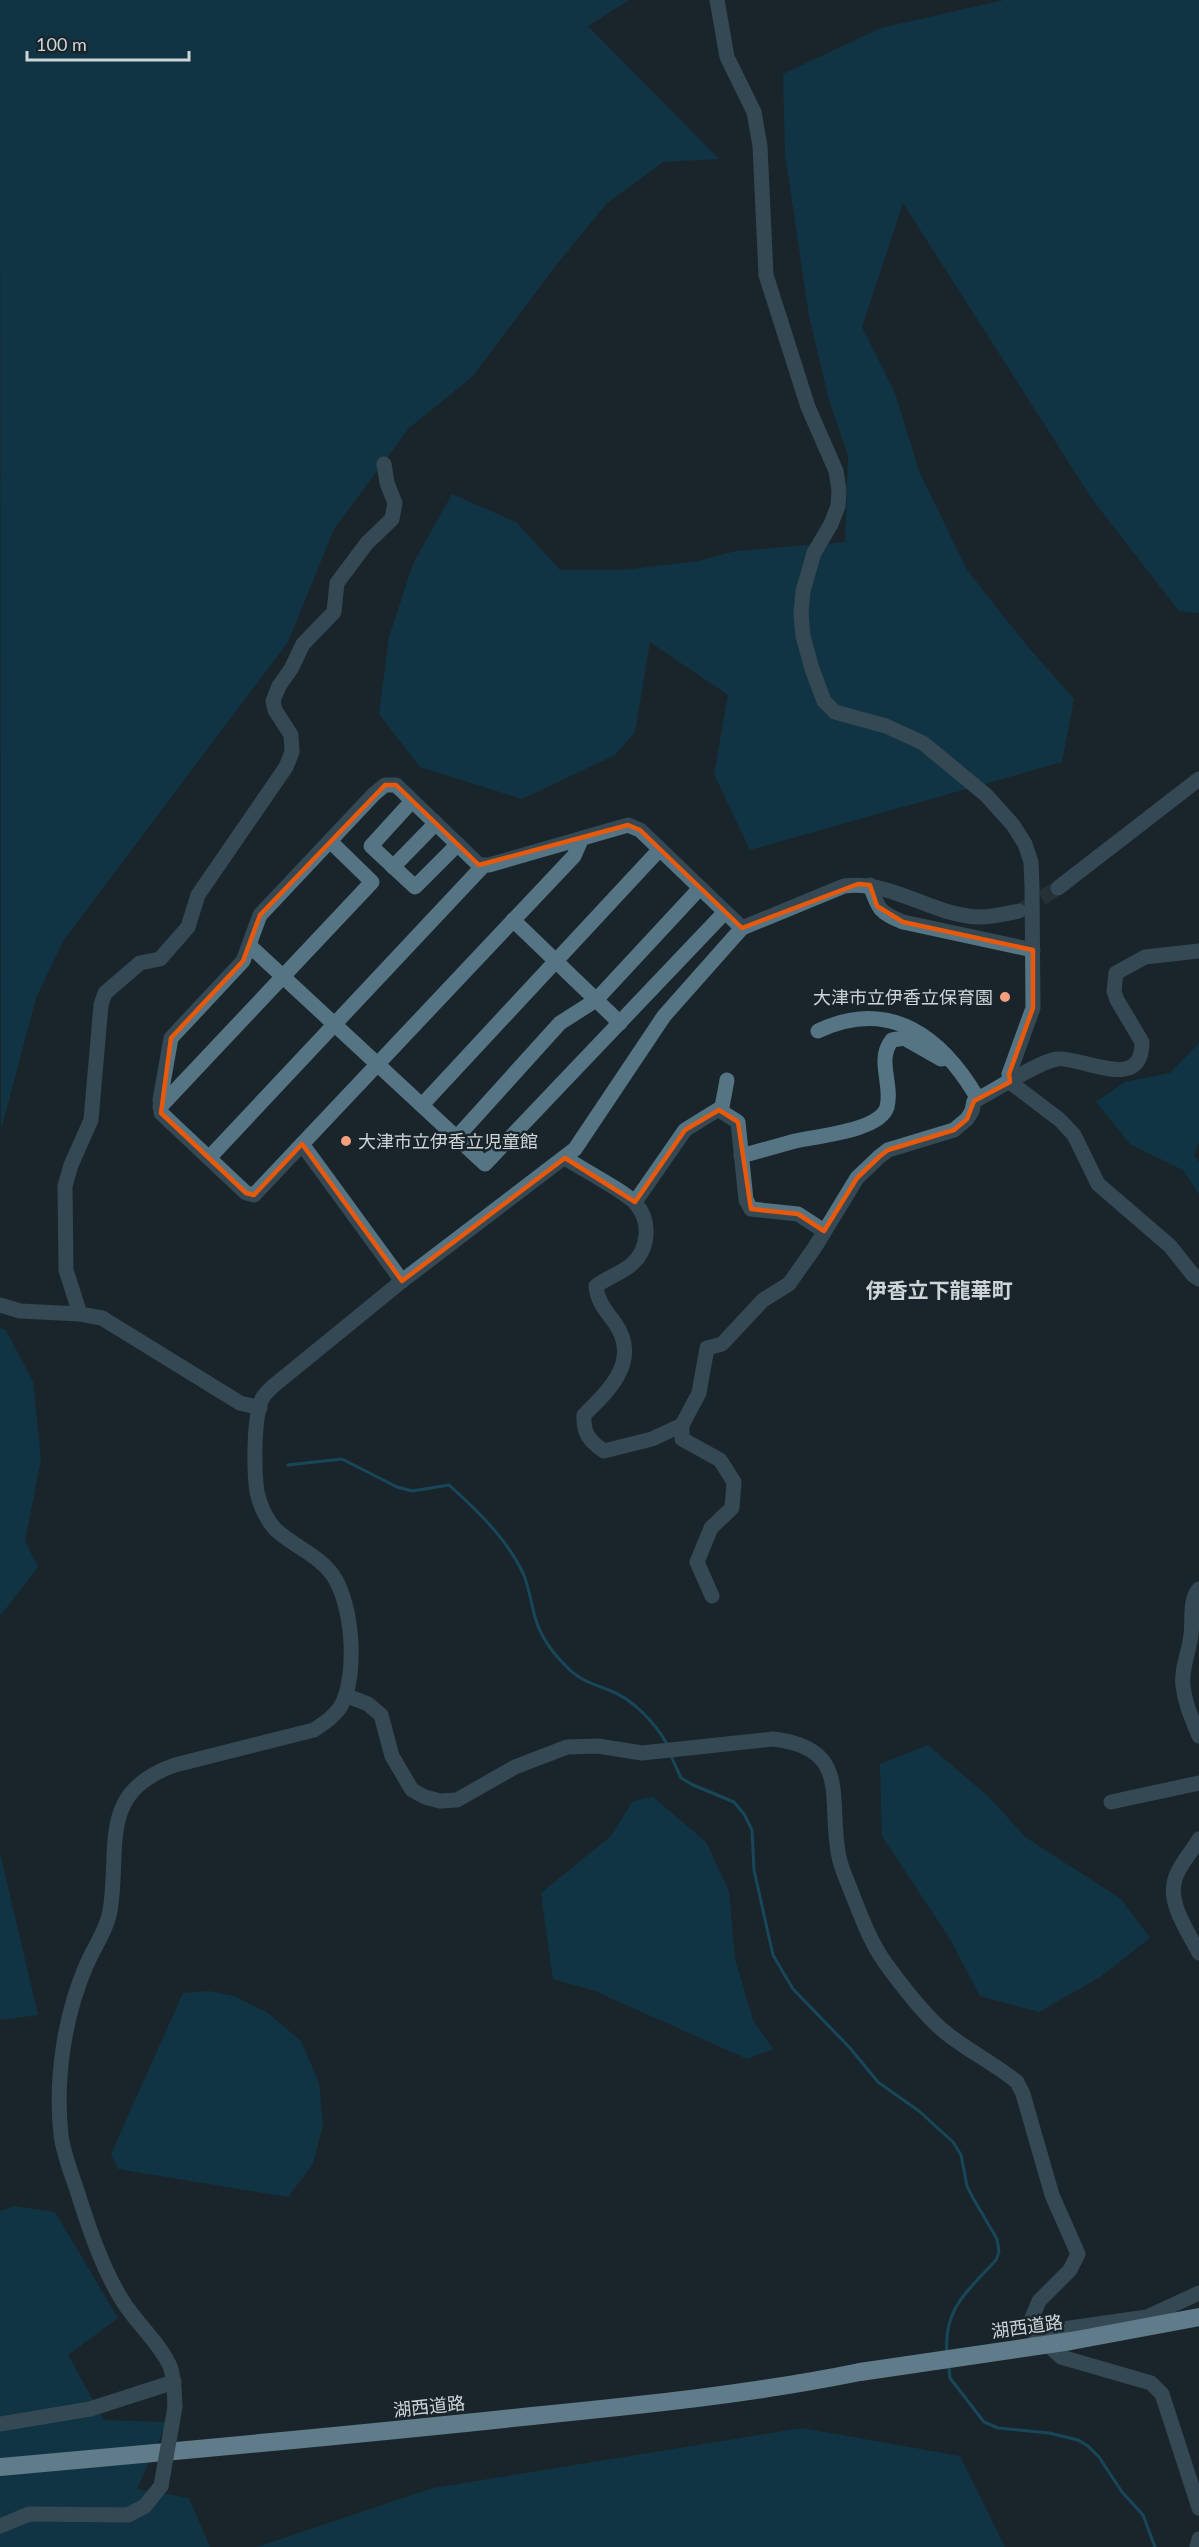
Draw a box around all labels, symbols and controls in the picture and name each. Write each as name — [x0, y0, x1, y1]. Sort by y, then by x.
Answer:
scale bar — [27, 24, 189, 62]
text: 100 m — [36, 33, 87, 55]
place label: 大津市立伊香立保育園 — [813, 986, 993, 1008]
marker: 大津市立伊香立保育園 — [998, 990, 1012, 1004]
place label: 大津市立伊香立児童館 — [358, 1130, 538, 1152]
marker: 大津市立伊香立児童館 — [339, 1134, 353, 1148]
district label: 伊香立下龍華町 — [866, 1277, 1013, 1302]
street label: 湖西道路 — [990, 2310, 1064, 2342]
street label: 湖西道路 — [392, 2391, 466, 2421]

